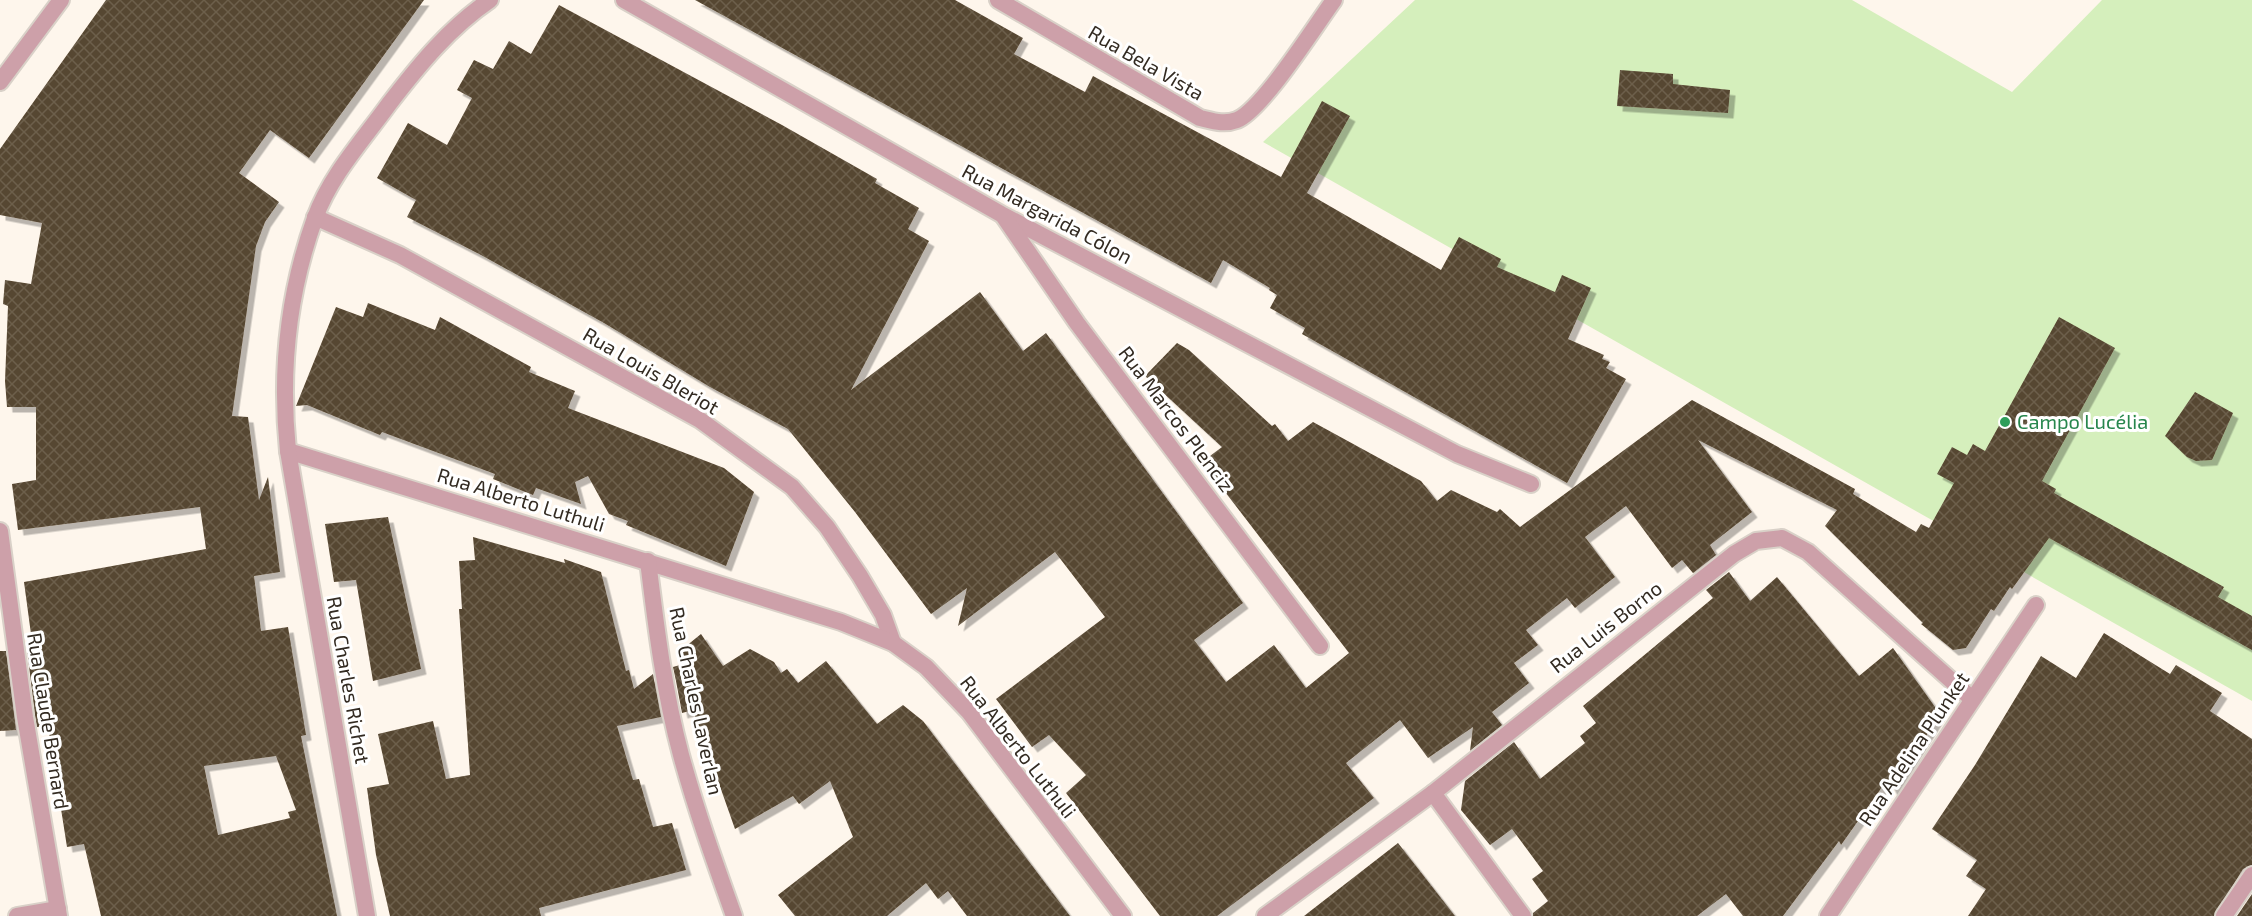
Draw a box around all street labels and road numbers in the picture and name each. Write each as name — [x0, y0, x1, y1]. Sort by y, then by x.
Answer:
street label: Rua Bela Vista — [1085, 19, 1208, 105]
street label: Rua Margarida Cólon — [958, 158, 1137, 268]
street label: Rua Louis Bleriot — [579, 322, 724, 419]
street label: Rua Marcos Plenciz — [1114, 341, 1239, 496]
street label: Rua Alberto Luthuli — [435, 462, 608, 536]
street label: Rua Luis Borno — [1545, 575, 1666, 677]
street label: Rua Charles Richet — [322, 594, 376, 766]
street label: Rua Charles Laverlan — [665, 605, 729, 797]
street label: Rua Claude Bernard — [23, 631, 75, 811]
street label: Rua Adelina Plunket — [1853, 667, 1974, 830]
street label: Rua Alberto Luthuli — [956, 670, 1082, 822]

